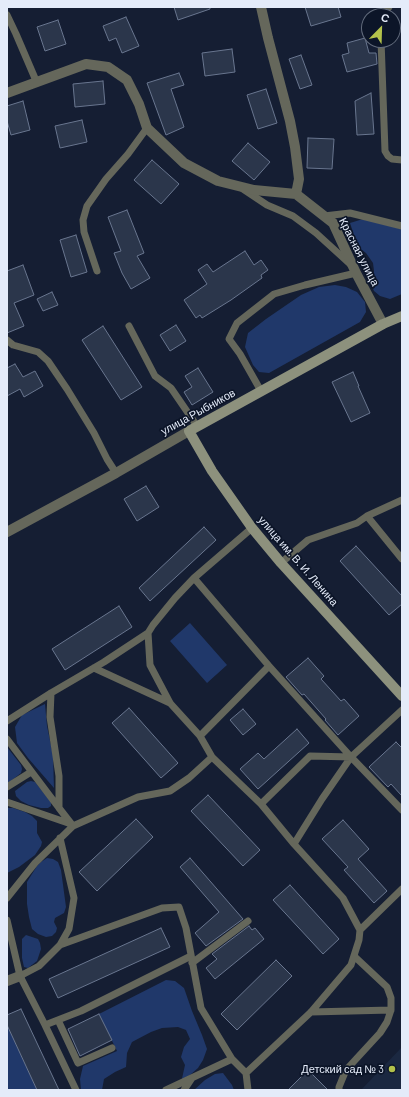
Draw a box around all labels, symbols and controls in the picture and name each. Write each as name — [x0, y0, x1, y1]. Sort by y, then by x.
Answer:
north arrow — [361, 8, 401, 48]
text: С — [379, 10, 392, 25]
street label: Красная улица — [336, 216, 382, 288]
street label: улица Рыбников — [158, 386, 238, 438]
street label: улица им. В. И. Ленина — [255, 513, 341, 609]
place label: Детский сад № 3 — [301, 1062, 384, 1076]
marker: Детский сад № 3 — [387, 1064, 397, 1074]

